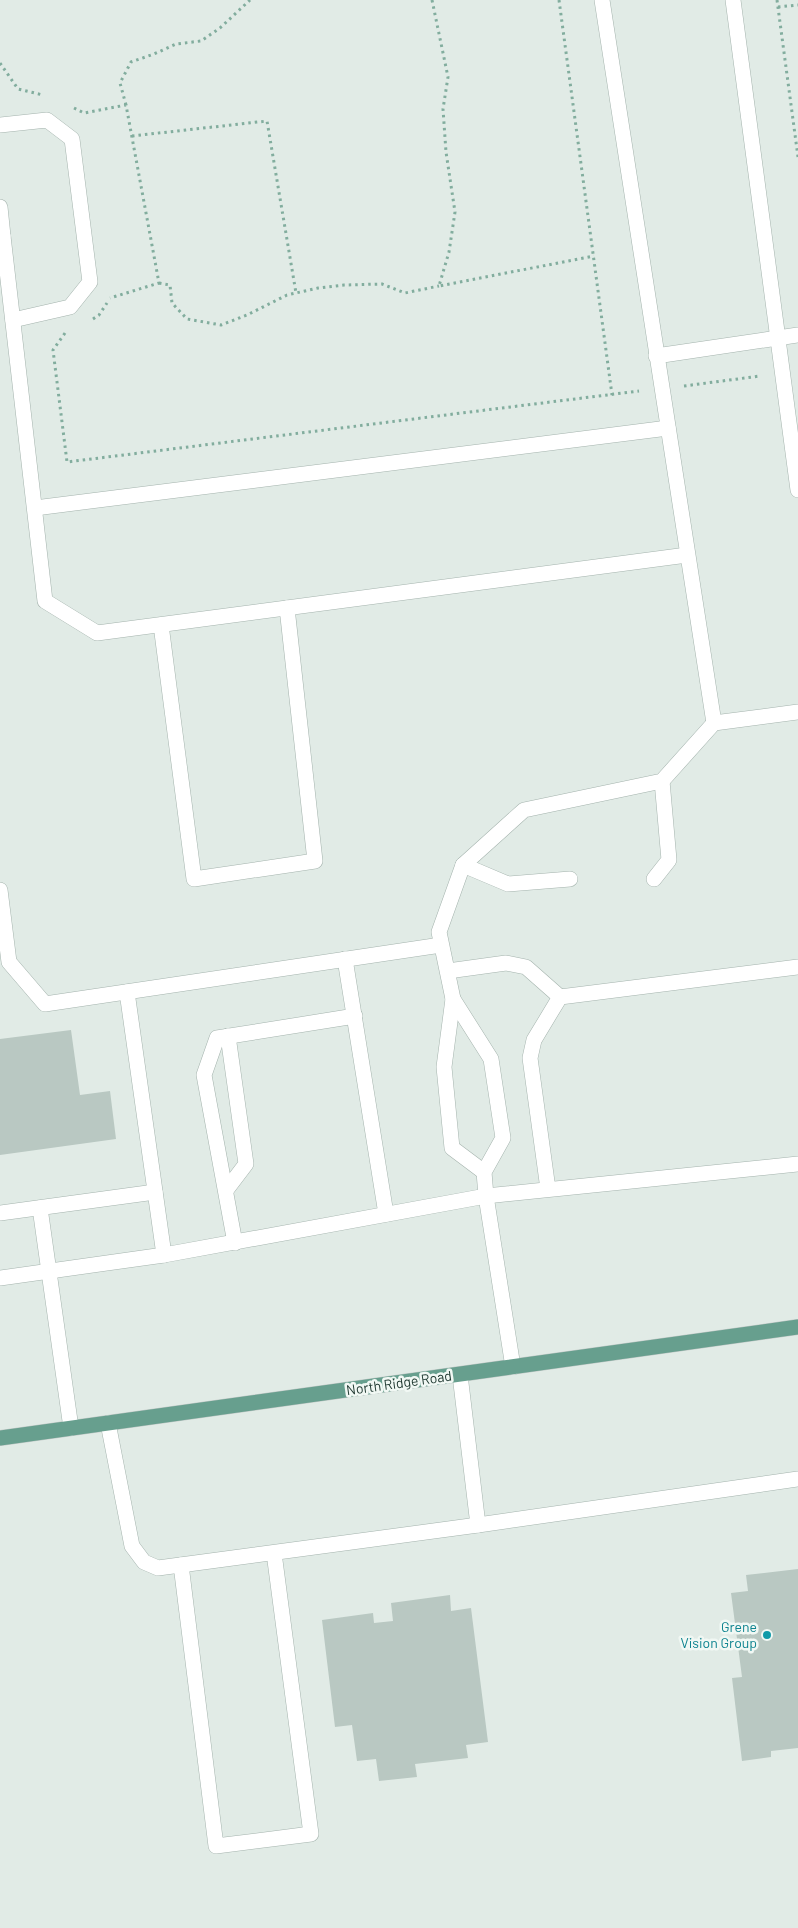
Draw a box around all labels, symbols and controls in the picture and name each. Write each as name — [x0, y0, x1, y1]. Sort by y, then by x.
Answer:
street label: North Ridge Road — [345, 1367, 453, 1398]
place label: Grene Vision Group — [680, 1618, 757, 1651]
marker: Grene Vision Group — [761, 1629, 773, 1641]

